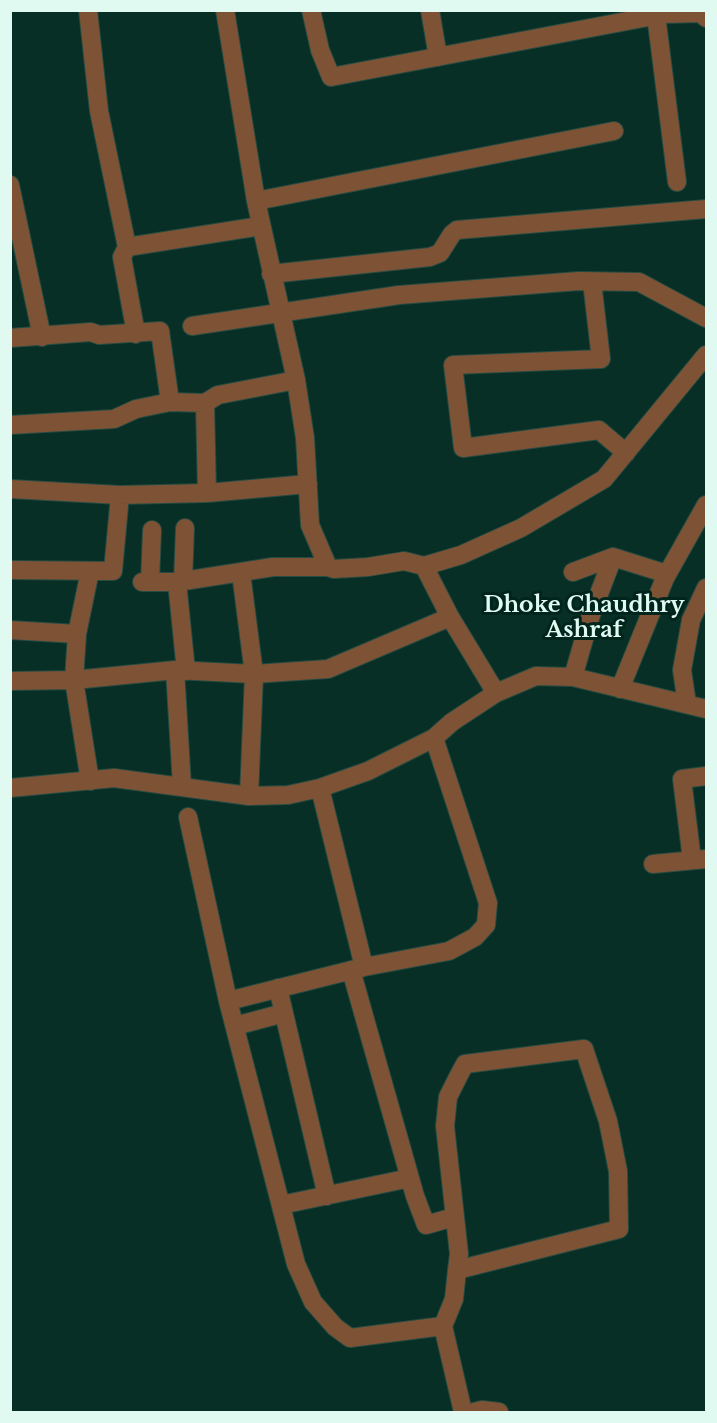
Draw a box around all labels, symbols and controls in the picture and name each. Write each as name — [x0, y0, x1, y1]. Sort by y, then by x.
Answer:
district label: Dhoke Chaudhry Ashraf — [483, 593, 685, 644]

